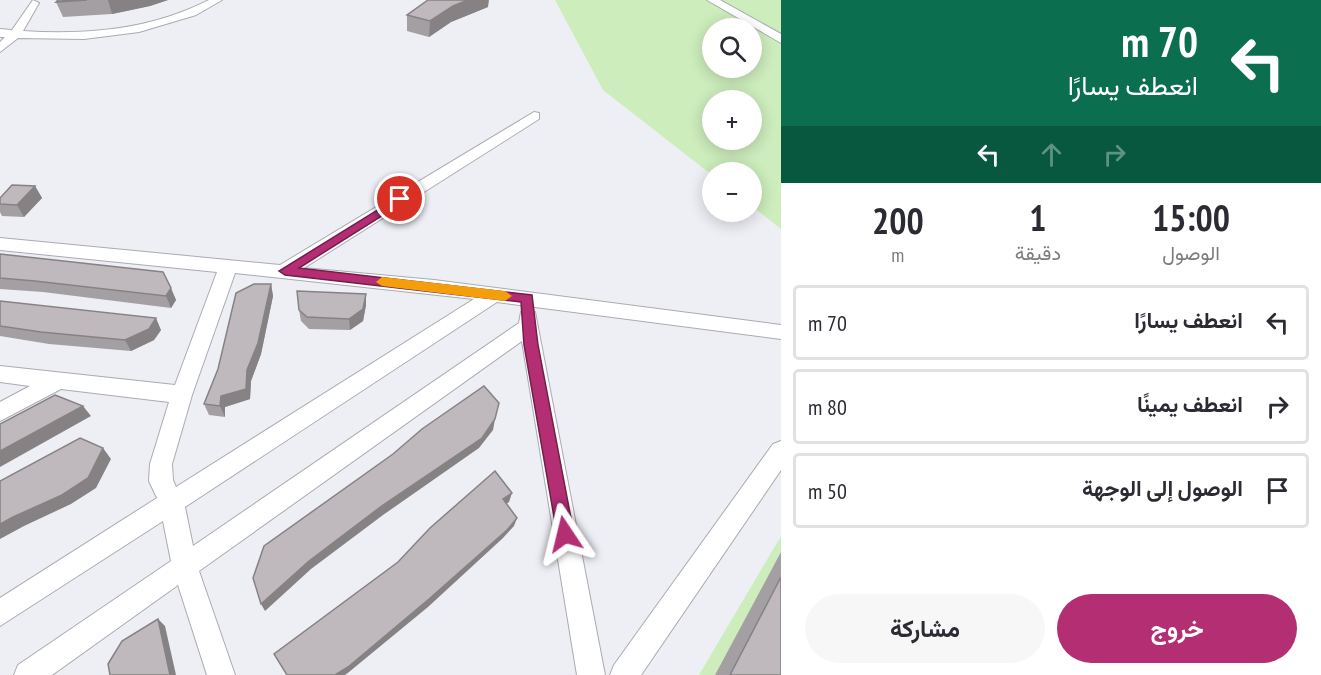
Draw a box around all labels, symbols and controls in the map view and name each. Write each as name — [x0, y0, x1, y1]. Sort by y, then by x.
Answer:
text: 70 m — [1121, 14, 1198, 69]
map controls — [702, 18, 762, 222]
button: search — [702, 18, 762, 78]
icon: left — [1219, 24, 1297, 102]
text: انعطف يسارًا — [1068, 68, 1198, 102]
button: + — [702, 90, 762, 150]
icon: left — [972, 138, 1005, 171]
icon: ahead — [1035, 138, 1068, 171]
icon: right — [1098, 138, 1131, 171]
button: − — [702, 162, 762, 222]
pin — [374, 173, 425, 224]
icon: arrive — [383, 182, 416, 215]
text: 1 — [1029, 194, 1046, 241]
text: 15:00 — [1152, 194, 1230, 241]
text: 200 — [872, 197, 924, 244]
text: دقيقة — [1015, 240, 1061, 266]
text: الوصول — [1162, 240, 1220, 266]
text: m — [891, 242, 904, 268]
text: انعطف يسارًا — [1134, 306, 1243, 334]
icon: left — [1261, 306, 1294, 339]
text: 70 m — [808, 309, 847, 337]
text: انعطف يمينًا — [1137, 390, 1243, 418]
icon: right — [1261, 390, 1294, 423]
text: 80 m — [808, 393, 847, 421]
text: الوصول إلى الوجهة — [1082, 474, 1243, 502]
icon: arrive — [1261, 474, 1294, 507]
text: 50 m — [808, 477, 847, 505]
position arrow — [533, 502, 597, 566]
button: مشاركة — [805, 594, 1045, 663]
button: خروج — [1057, 594, 1297, 663]

